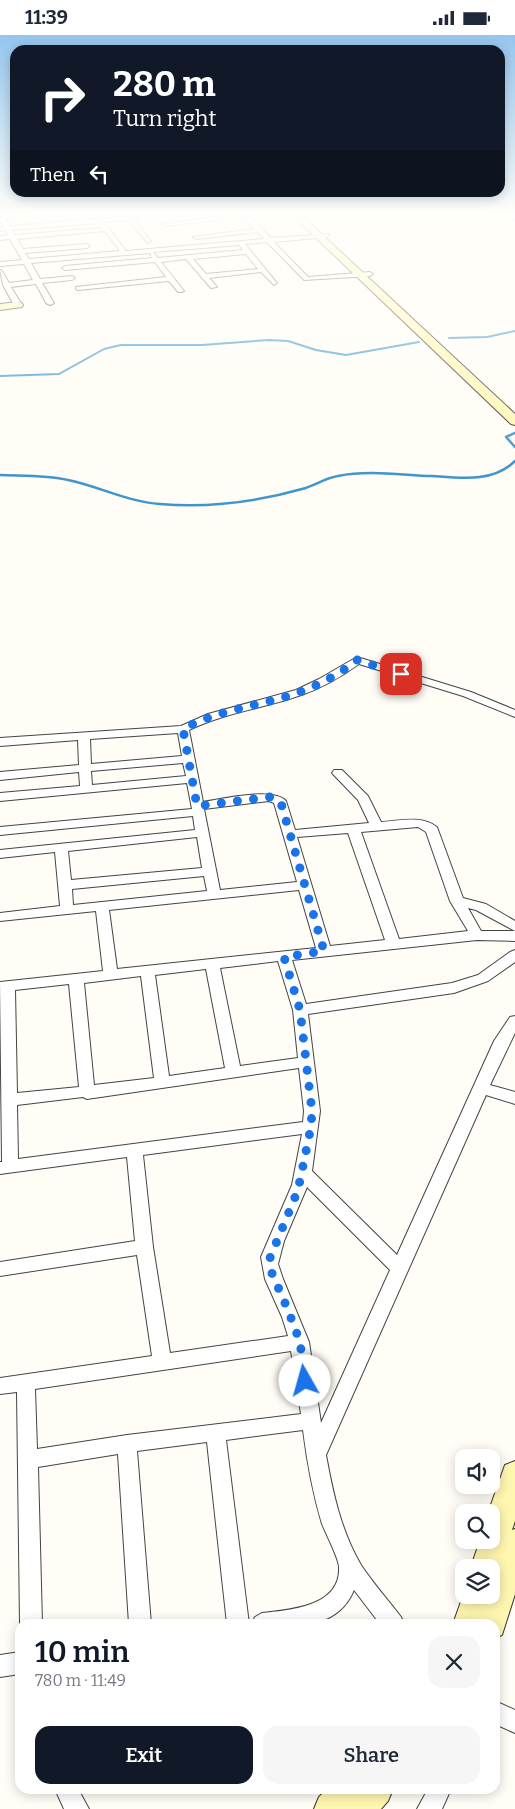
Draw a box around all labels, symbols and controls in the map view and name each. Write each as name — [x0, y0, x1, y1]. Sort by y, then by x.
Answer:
text: 11:39 — [25, 6, 68, 29]
text: 280 m — [113, 63, 216, 105]
icon: right — [30, 65, 95, 130]
text: Turn right — [113, 105, 216, 132]
icon: left — [85, 160, 113, 188]
text: Then — [30, 163, 75, 186]
pin — [380, 653, 422, 695]
icon: arrive — [387, 660, 415, 688]
position arrow — [278, 1354, 330, 1406]
map controls — [455, 1449, 500, 1604]
button: sound — [455, 1449, 500, 1494]
button: search — [455, 1504, 500, 1549]
button: layers — [455, 1559, 500, 1604]
text: 10 min — [35, 1634, 130, 1670]
button: close — [428, 1636, 480, 1688]
text: 780 m · 11:49 — [35, 1671, 126, 1690]
button: Exit — [35, 1726, 253, 1784]
button: Share — [263, 1726, 480, 1784]

